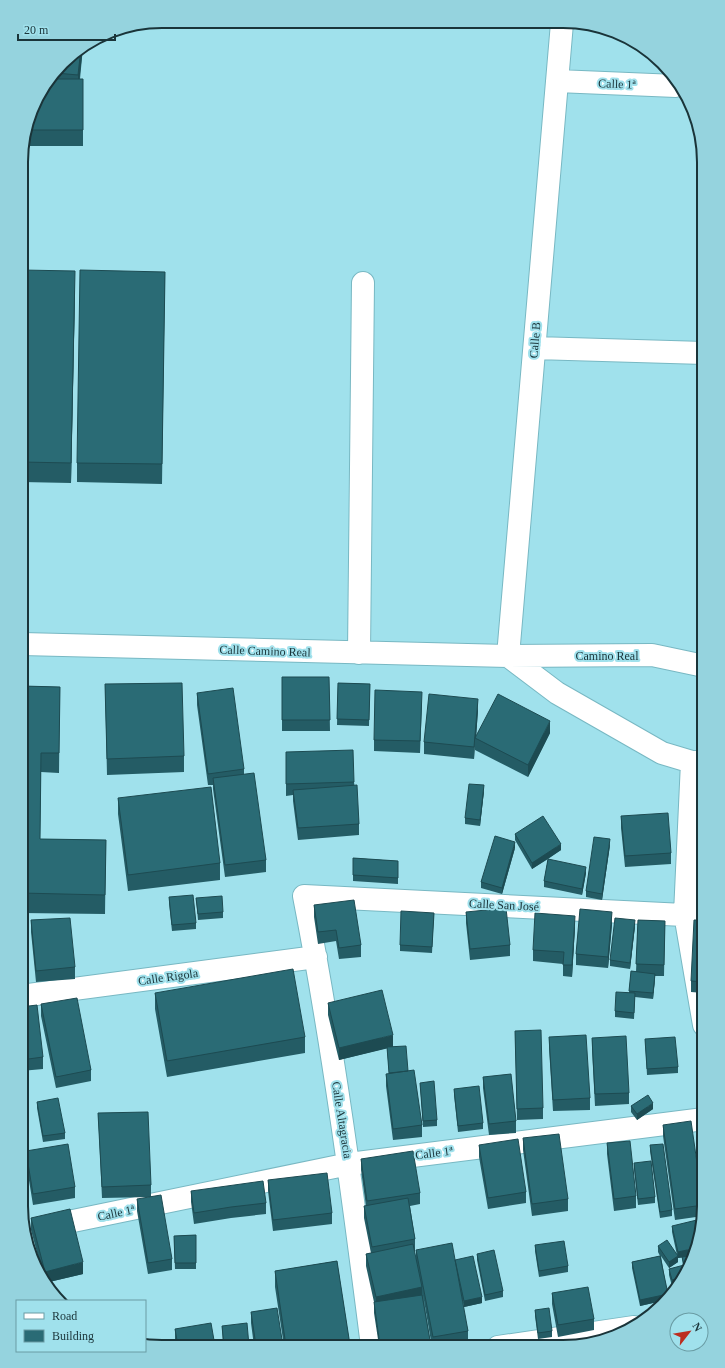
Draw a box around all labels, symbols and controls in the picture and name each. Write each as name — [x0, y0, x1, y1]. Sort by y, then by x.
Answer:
scale bar — [18, 16, 115, 42]
text: 20 m — [24, 23, 49, 37]
street label: Calle 1ª — [598, 76, 637, 92]
street label: Calle B — [526, 321, 544, 359]
street label: Calle Camino Real — [219, 642, 312, 660]
street label: Camino Real — [576, 649, 639, 663]
street label: Calle San José — [469, 896, 539, 914]
street label: Calle Rigola — [137, 966, 200, 988]
street label: Calle Altagracia — [329, 1081, 355, 1160]
street label: Calle 1ª — [414, 1144, 454, 1162]
street label: Calle 1ª — [96, 1202, 137, 1224]
legend — [16, 1300, 146, 1352]
text: Road — [52, 1309, 77, 1323]
north arrow — [669, 1312, 709, 1352]
text: N — [690, 1320, 705, 1333]
text: Building — [52, 1329, 94, 1343]

